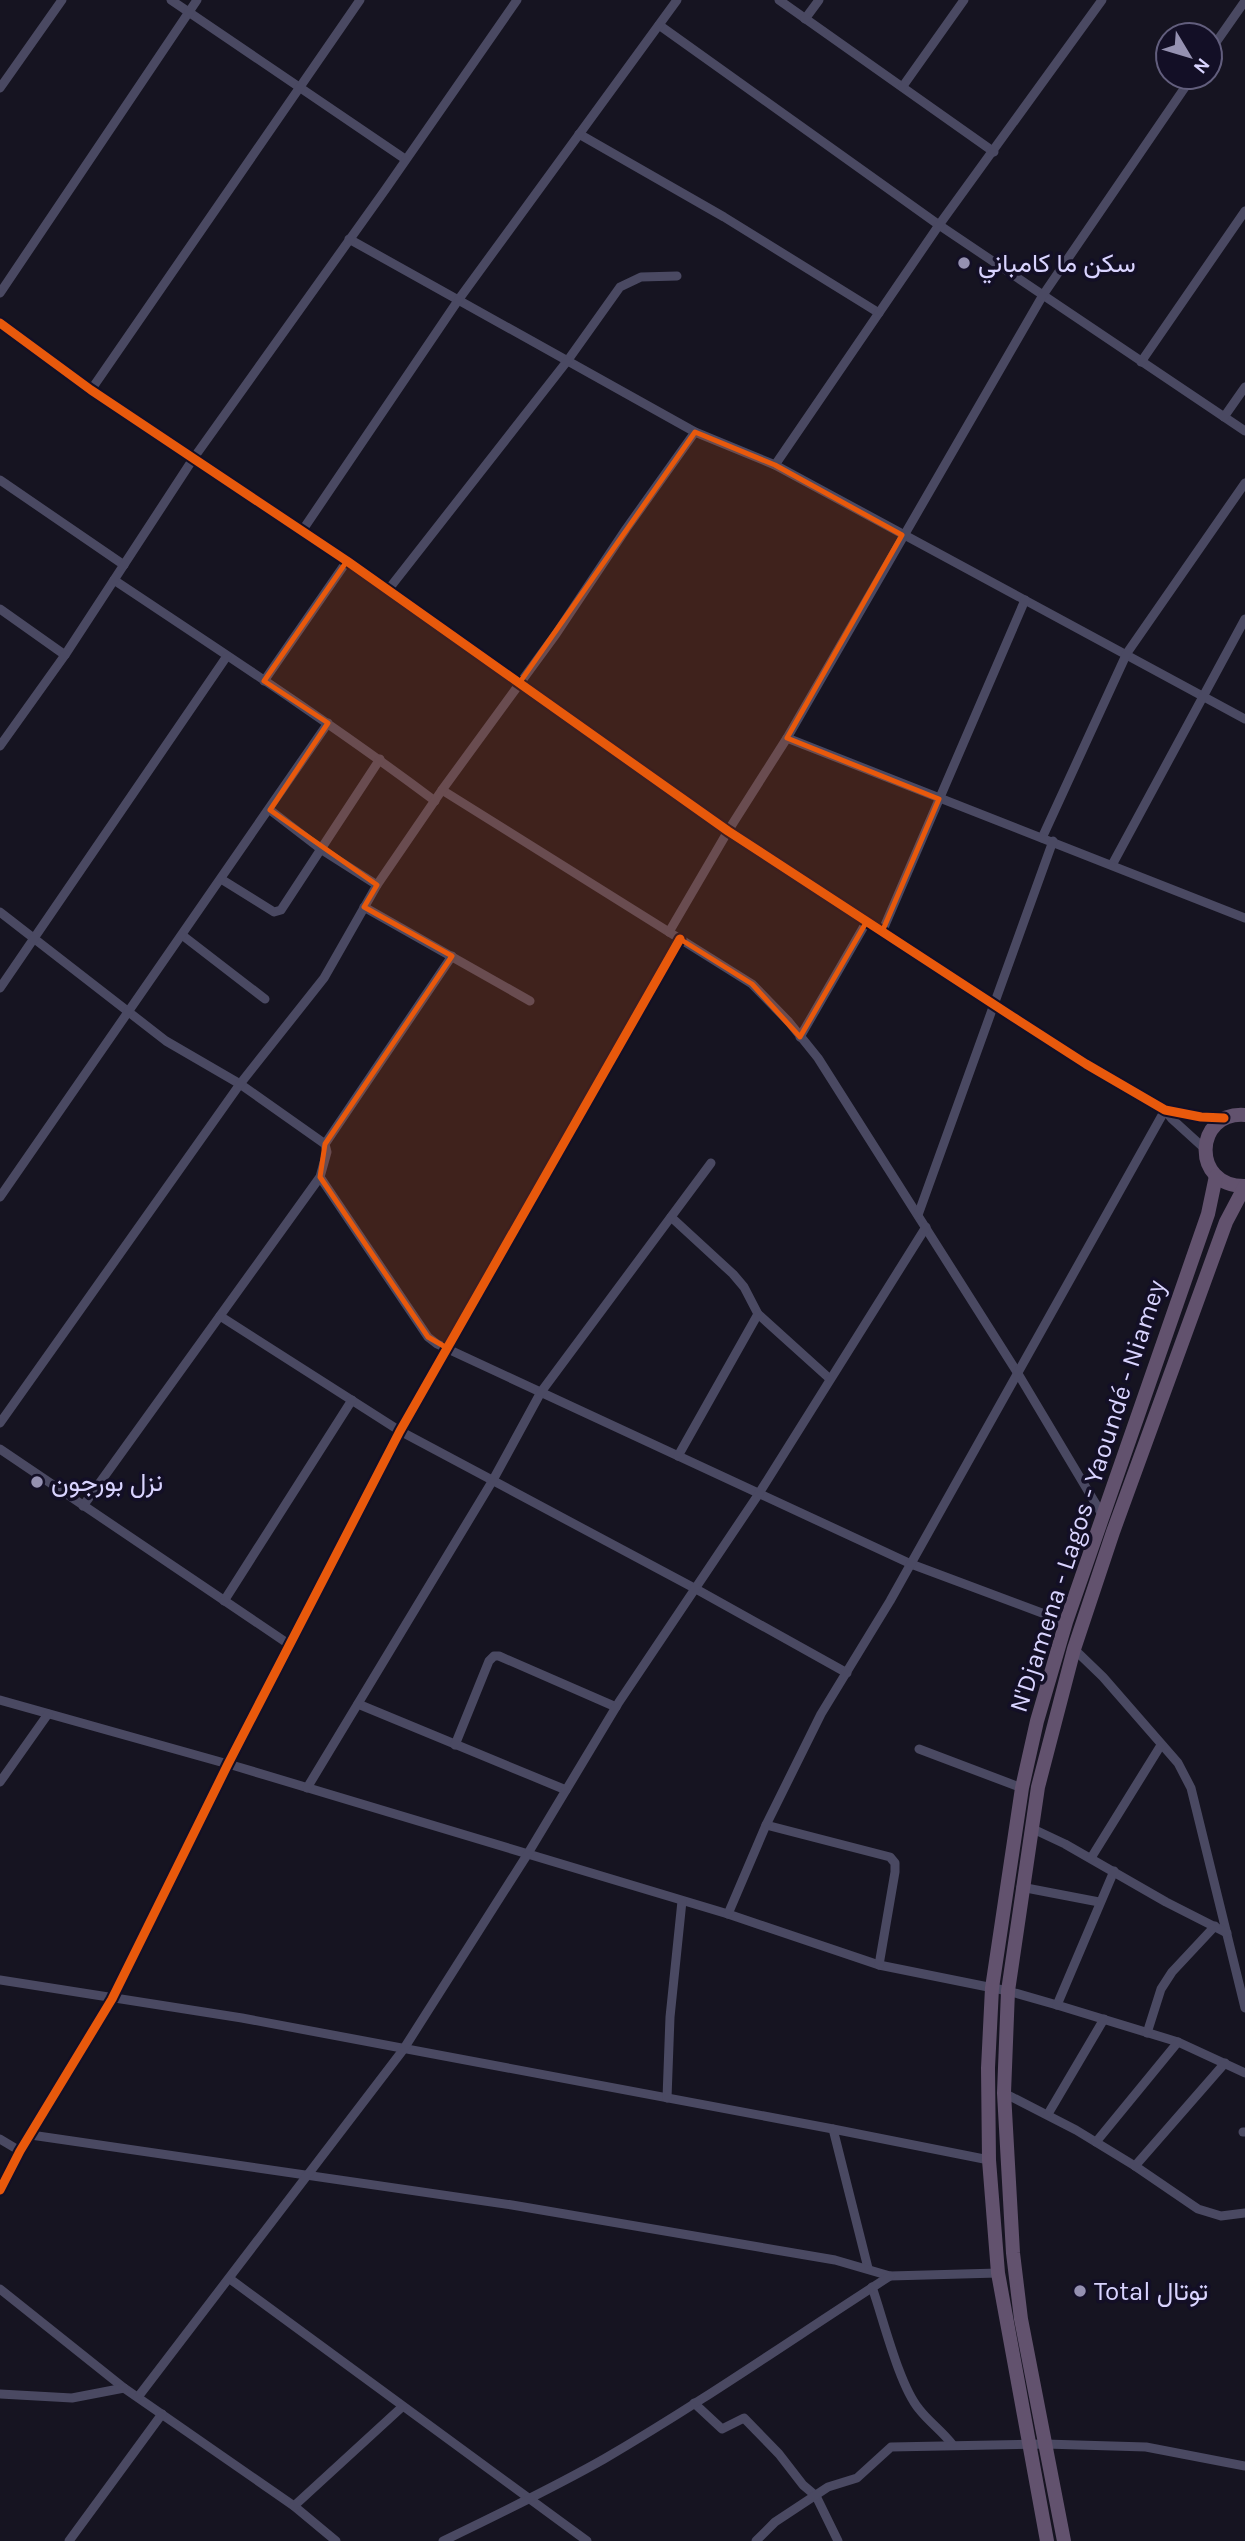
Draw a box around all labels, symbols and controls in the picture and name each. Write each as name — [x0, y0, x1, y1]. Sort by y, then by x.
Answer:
north arrow — [1154, 21, 1224, 91]
text: N — [1189, 54, 1214, 78]
place label: سكن ما كامباني — [978, 248, 1136, 284]
marker: سكن ما كامباني — [956, 255, 972, 271]
street label: N'Djamena - Lagos - Yaoundé - Niamey — [1003, 1276, 1172, 1716]
place label: نزل بورجون — [51, 1467, 163, 1498]
marker: نزل بورجون — [29, 1474, 45, 1490]
place label: Total توتال — [1094, 2276, 1208, 2307]
marker: Total توتال — [1072, 2283, 1088, 2299]

